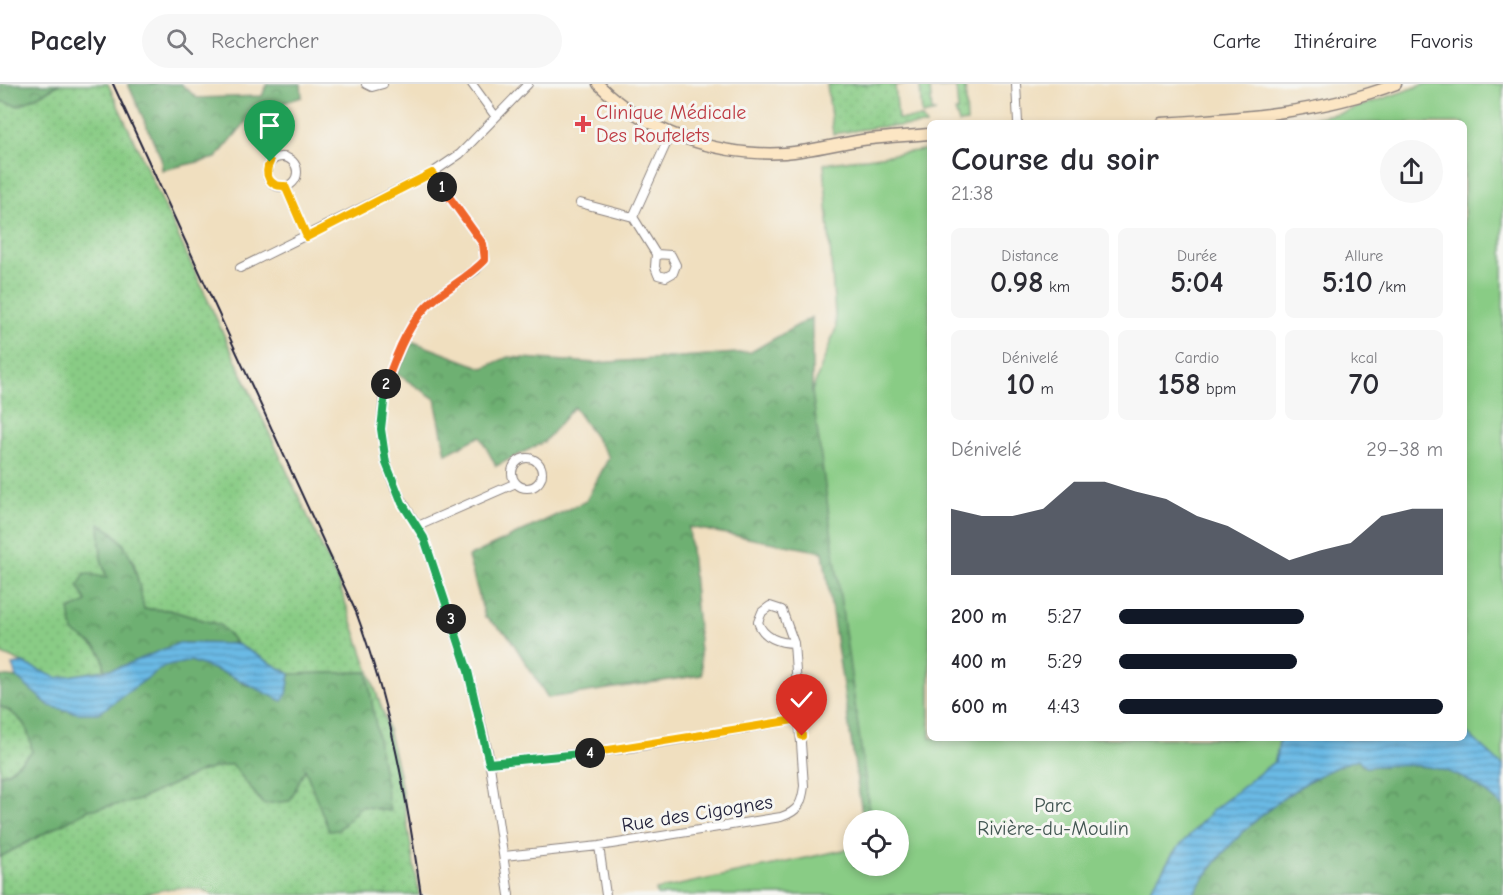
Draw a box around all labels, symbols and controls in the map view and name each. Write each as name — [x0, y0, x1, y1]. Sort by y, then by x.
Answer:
search box — [142, 14, 562, 68]
text: Pacely — [30, 25, 106, 57]
icon: search — [163, 25, 196, 58]
text: Rechercher — [211, 28, 319, 54]
text: Carte — [1213, 29, 1261, 53]
text: Itinéraire — [1294, 29, 1377, 53]
text: Favoris — [1410, 29, 1473, 53]
pin — [244, 100, 295, 162]
place label: Clinique Médicale Des Routelets — [596, 101, 746, 147]
icon: arrive — [253, 109, 286, 142]
marker: Clinique Médicale Des Routelets — [574, 115, 592, 133]
text: Course du soir — [951, 140, 1159, 178]
button: share — [1380, 140, 1443, 203]
pin: 1 — [427, 172, 457, 202]
text: 1 — [439, 178, 445, 196]
text: 21:38 — [951, 182, 993, 205]
text: Distance — [1001, 247, 1059, 265]
text: Durée — [1177, 247, 1217, 265]
text: Allure — [1345, 247, 1383, 265]
text: 0.98 — [990, 265, 1044, 300]
text: 5:04 — [1170, 265, 1224, 300]
text: 5:10 — [1322, 265, 1373, 300]
text: km — [1044, 278, 1070, 296]
text: /km — [1373, 278, 1406, 296]
text: Dénivelé — [1002, 349, 1058, 367]
text: Cardio — [1175, 349, 1219, 367]
text: kcal — [1351, 349, 1377, 367]
text: 10 — [1006, 367, 1035, 402]
text: 158 — [1158, 367, 1201, 402]
text: 70 — [1349, 367, 1379, 402]
pin: 2 — [371, 369, 401, 399]
text: 2 — [382, 375, 390, 393]
text: m — [1035, 380, 1054, 398]
text: bpm — [1201, 380, 1236, 398]
text: Dénivelé — [951, 438, 1022, 461]
text: 29–38 m — [1366, 438, 1443, 461]
pin: 3 — [436, 604, 466, 634]
text: 200 m — [951, 605, 1007, 628]
text: 5:27 — [1047, 605, 1081, 628]
text: 3 — [447, 610, 455, 628]
text: 400 m — [951, 650, 1006, 673]
text: 5:29 — [1047, 650, 1083, 673]
pin — [776, 674, 827, 736]
icon: check — [785, 683, 818, 716]
text: 600 m — [951, 695, 1007, 718]
text: 4:43 — [1047, 695, 1080, 718]
pin: 4 — [575, 738, 605, 768]
text: 4 — [586, 744, 594, 762]
street label: Rue des Cigognes — [620, 790, 774, 837]
park label: Parc Rivière-du-Moulin — [977, 794, 1129, 840]
map controls — [843, 810, 909, 876]
button: locate — [843, 810, 909, 876]

